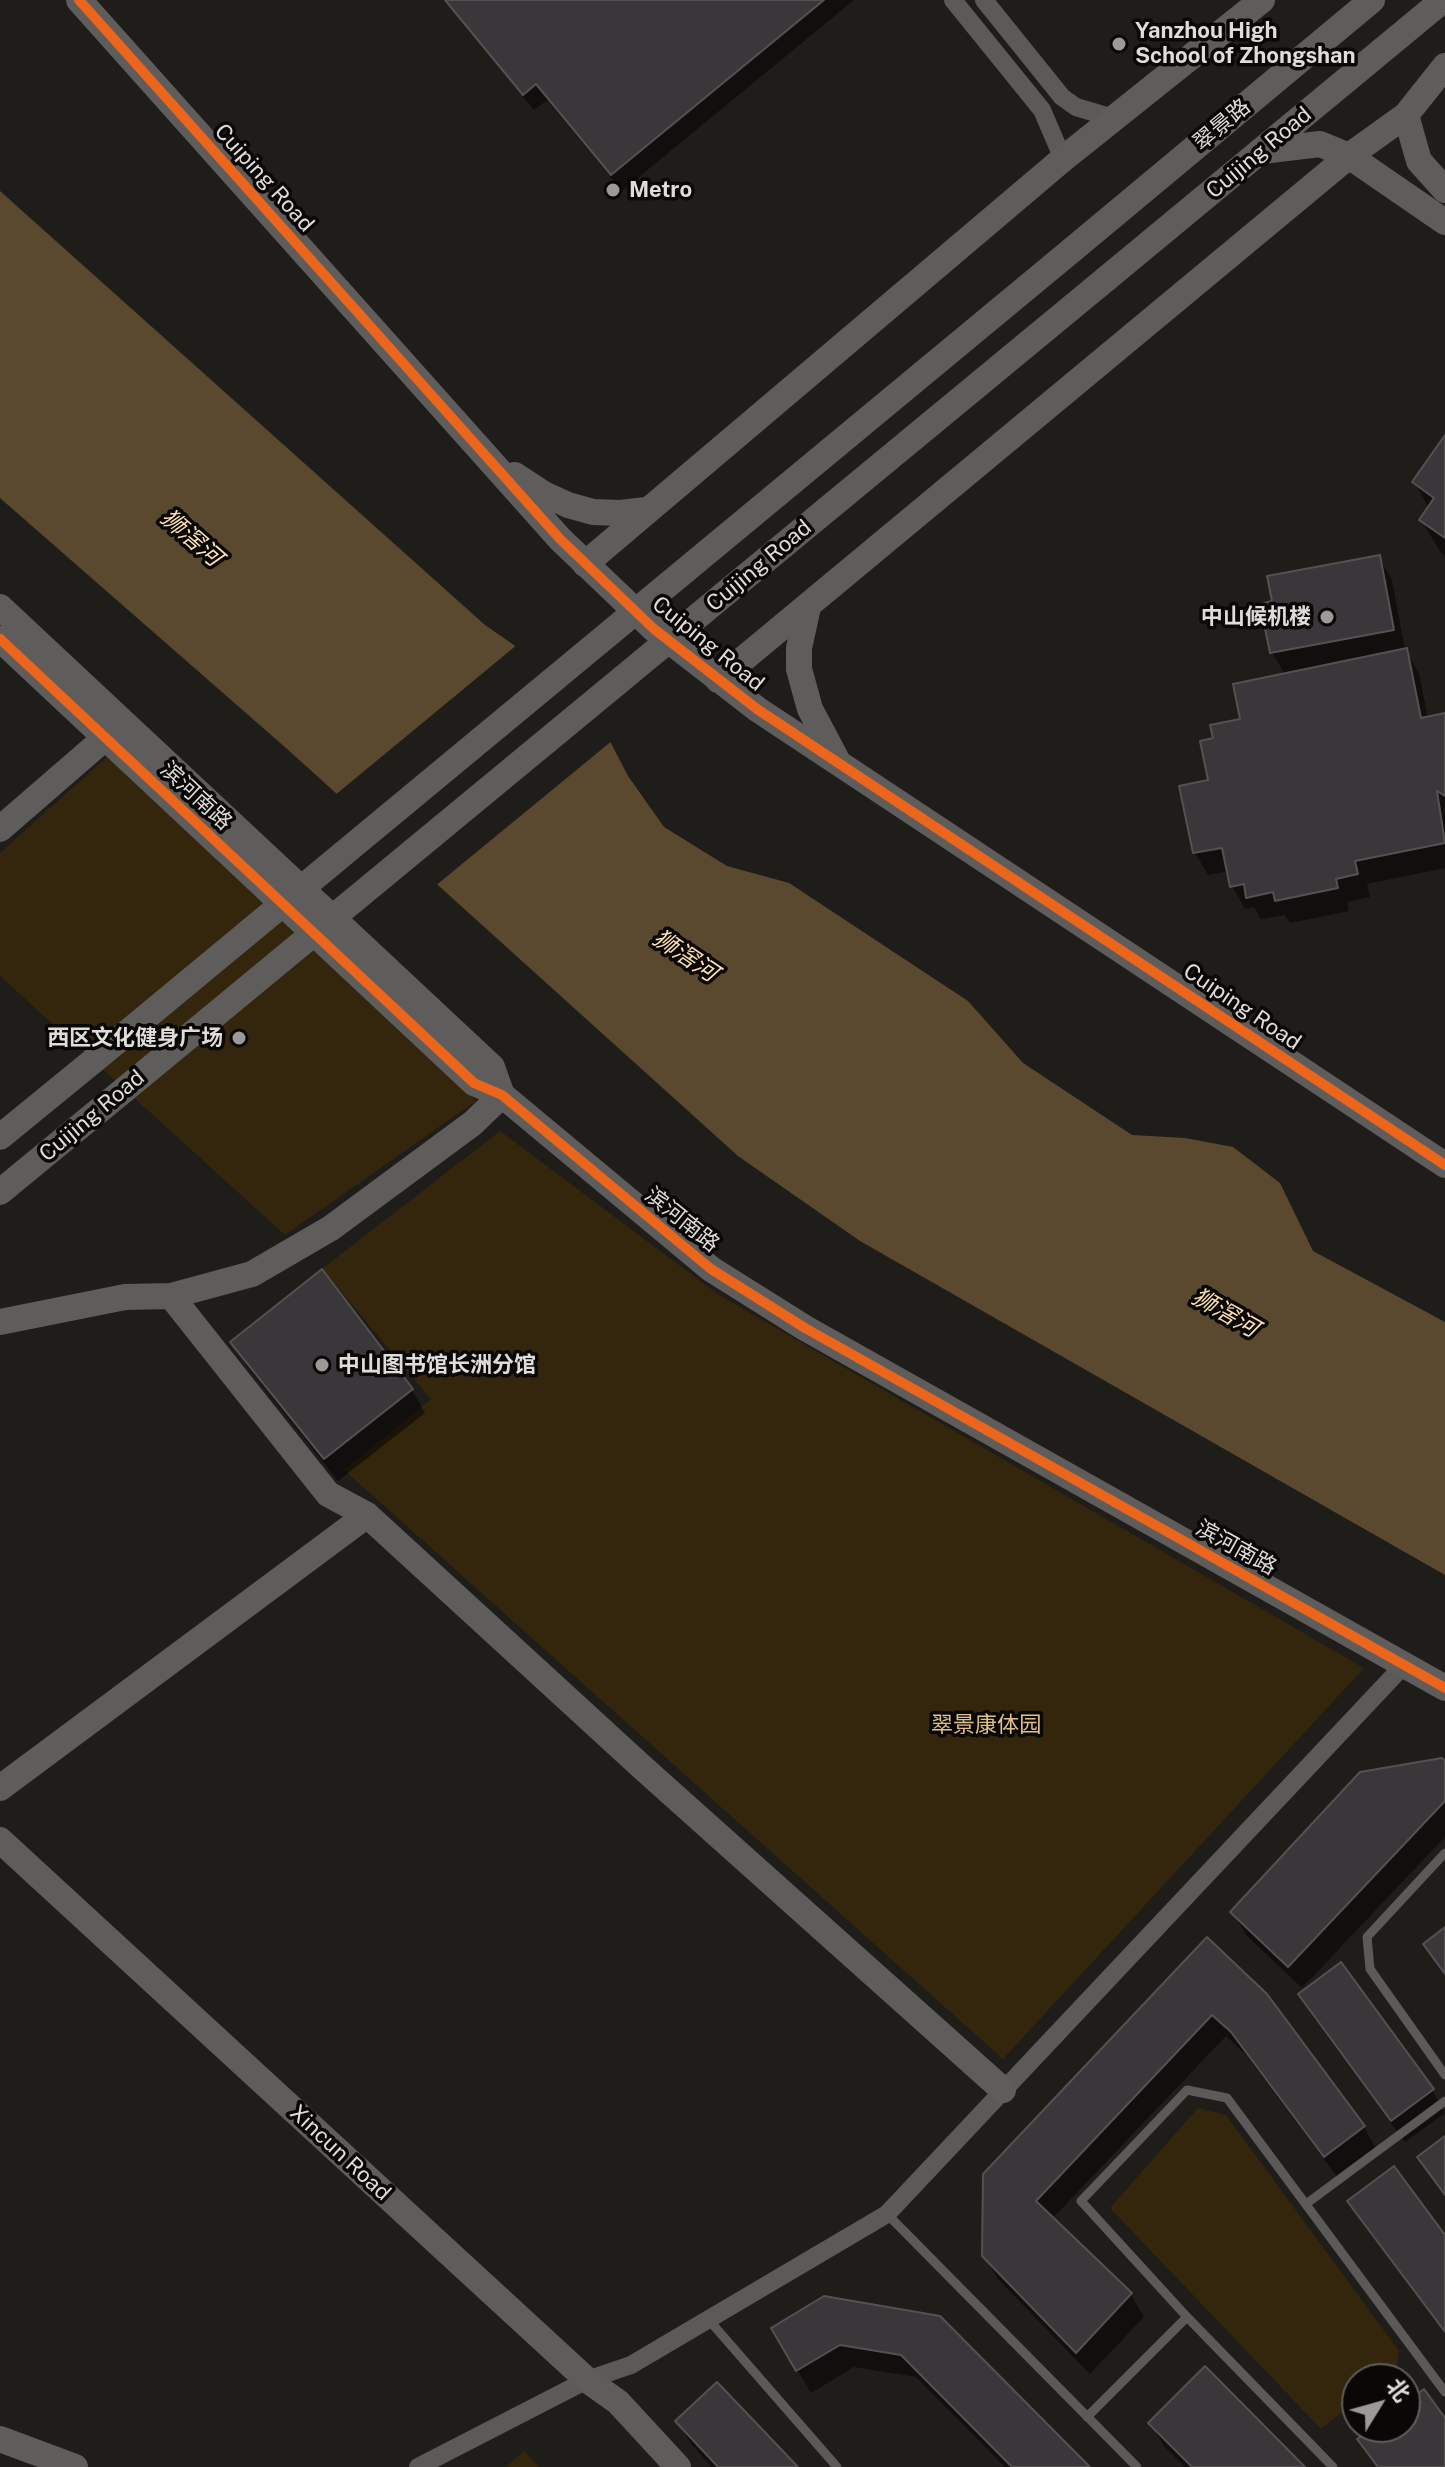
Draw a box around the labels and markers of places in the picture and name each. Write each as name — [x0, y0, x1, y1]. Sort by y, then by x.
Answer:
place label: Yanzhou High School of Zhongshan — [1135, 18, 1356, 70]
marker: Yanzhou High School of Zhongshan — [1110, 35, 1128, 53]
place label: Metro — [629, 177, 692, 203]
marker: Metro — [604, 181, 622, 199]
place label: 中山候机楼 — [1201, 604, 1311, 630]
marker: 中山候机楼 — [1318, 608, 1336, 626]
place label: 西区文化健身广场 — [47, 1025, 223, 1051]
marker: 西区文化健身广场 — [230, 1029, 248, 1047]
place label: 中山图书馆长洲分馆 — [338, 1352, 536, 1378]
marker: 中山图书馆长洲分馆 — [313, 1356, 331, 1374]

